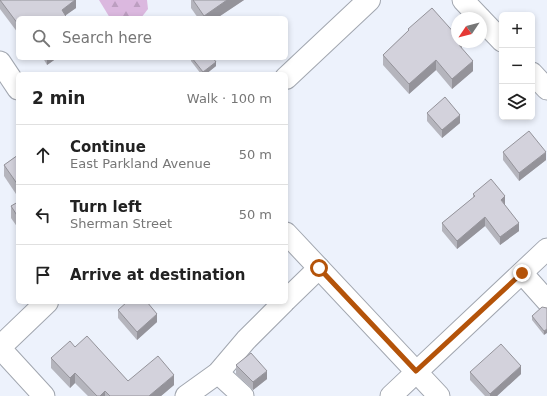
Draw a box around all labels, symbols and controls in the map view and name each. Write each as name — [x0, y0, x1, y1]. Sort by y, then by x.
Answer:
north arrow — [451, 12, 487, 48]
map controls — [499, 12, 535, 120]
button: + — [499, 12, 535, 48]
search box — [16, 16, 288, 60]
icon: search — [30, 27, 52, 49]
text: Search here — [62, 29, 152, 47]
button: − — [499, 48, 535, 84]
button: layers — [499, 84, 535, 120]
text: 2 min — [32, 88, 85, 108]
text: Walk · 100 m — [187, 91, 272, 106]
text: Continue — [70, 138, 146, 156]
icon: ahead — [32, 144, 54, 166]
text: 50 m — [239, 147, 272, 162]
text: East Parkland Avenue — [70, 156, 211, 171]
text: Turn left — [70, 198, 142, 216]
icon: left — [32, 204, 54, 226]
text: 50 m — [239, 207, 272, 222]
text: Sherman Street — [70, 216, 172, 231]
route start — [310, 259, 328, 277]
icon: arrive — [32, 264, 54, 286]
route end — [513, 264, 531, 282]
text: Arrive at destination — [70, 266, 245, 284]

